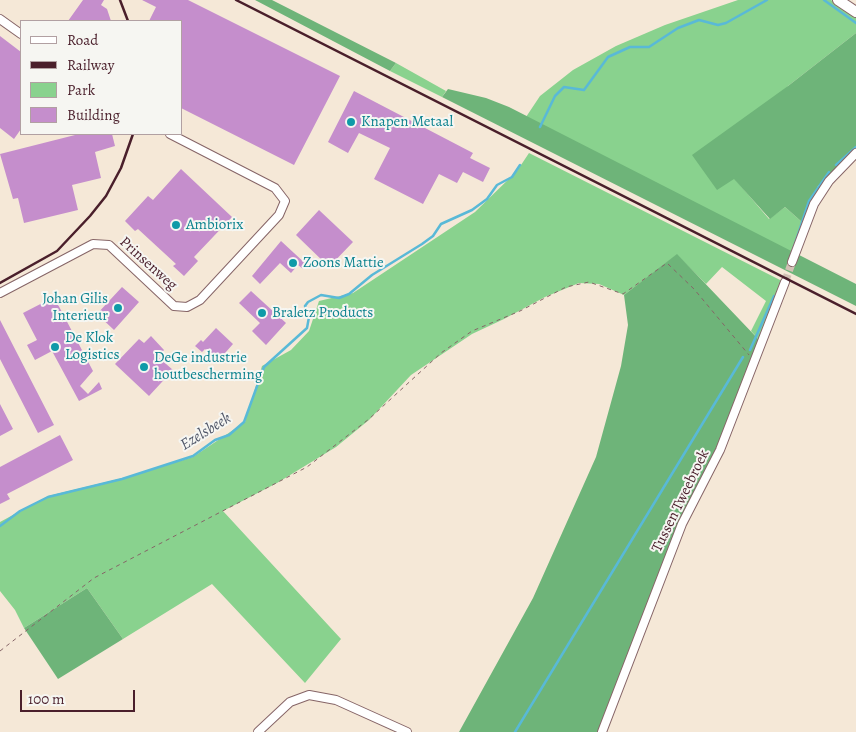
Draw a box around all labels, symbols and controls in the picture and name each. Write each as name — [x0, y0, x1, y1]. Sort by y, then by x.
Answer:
legend — [20, 20, 182, 135]
text: Road — [67, 30, 98, 50]
text: Railway — [67, 55, 114, 75]
text: Park — [67, 80, 95, 100]
text: Building — [67, 105, 120, 125]
place label: Knapen Metaal — [361, 113, 453, 131]
marker: Knapen Metaal — [345, 116, 357, 128]
place label: Ambiorix — [186, 216, 243, 234]
marker: Ambiorix — [170, 219, 182, 231]
street label: Prinsenweg — [115, 233, 181, 295]
place label: Zoons Mattie — [303, 254, 384, 272]
marker: Zoons Mattie — [287, 257, 299, 269]
place label: Johan Gilis Interieur — [42, 290, 108, 325]
marker: Johan Gilis Interieur — [112, 302, 124, 314]
place label: Braletz Products — [272, 304, 373, 322]
marker: Braletz Products — [256, 307, 268, 319]
place label: De Klok Logistics — [65, 329, 119, 364]
marker: De Klok Logistics — [49, 341, 61, 353]
place label: DeGe industrie houtbescherming — [154, 349, 262, 384]
marker: DeGe industrie houtbescherming — [138, 361, 150, 373]
water label: Ezelsbeek — [177, 409, 235, 455]
street label: Tussen Tweebroek — [648, 447, 714, 555]
scale bar — [22, 680, 138, 712]
text: 100 m — [28, 689, 65, 709]

